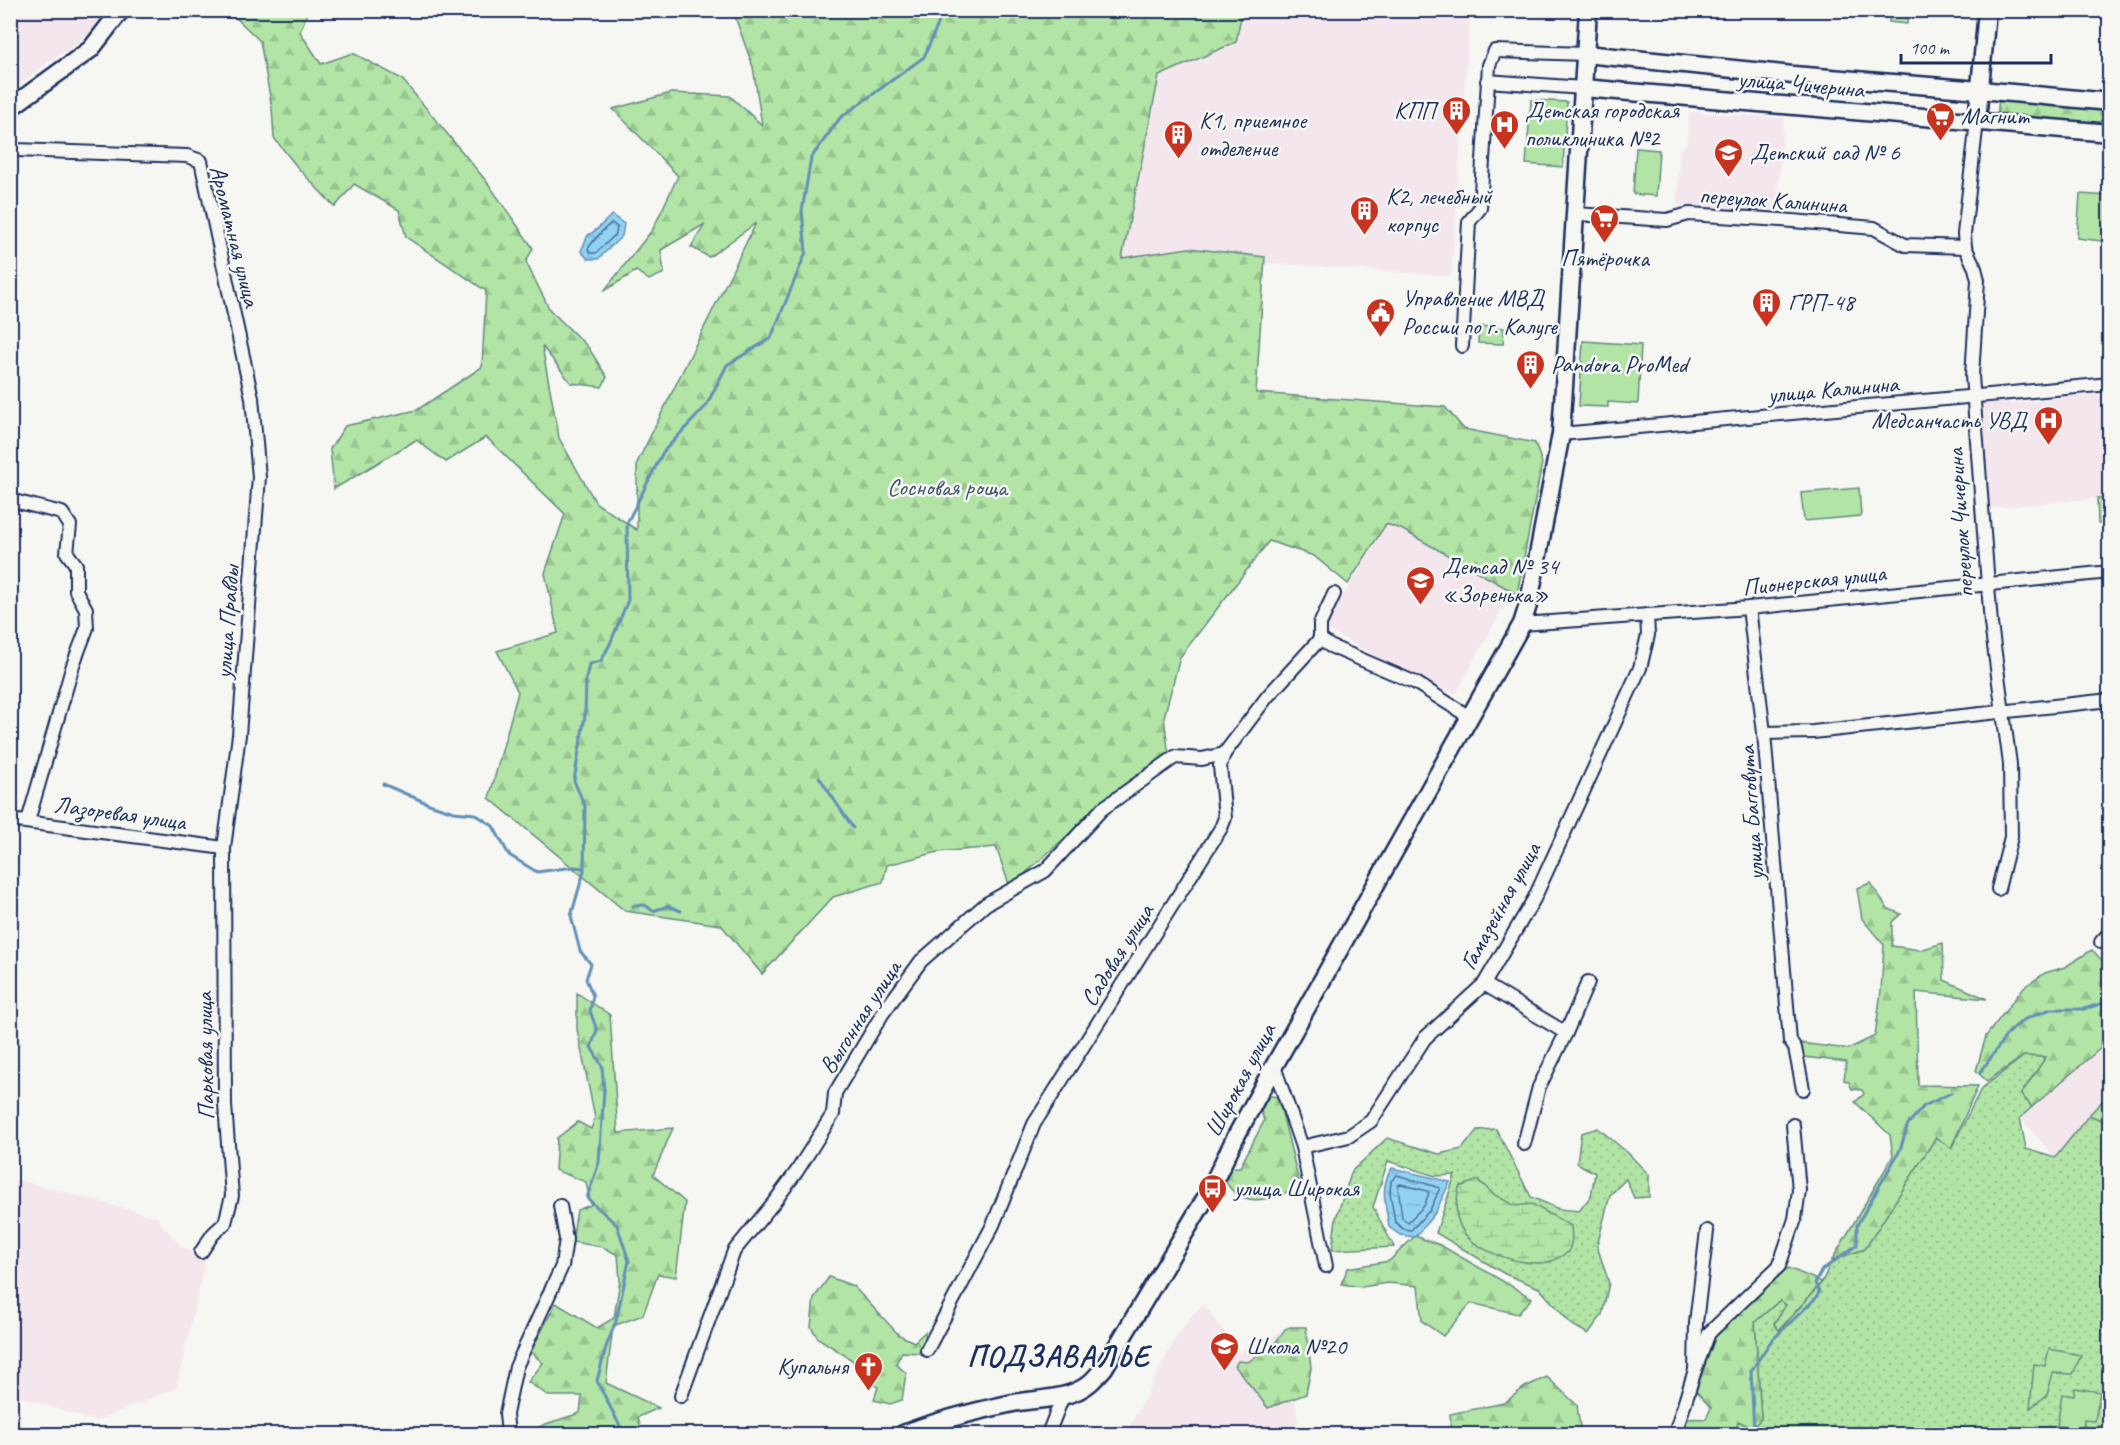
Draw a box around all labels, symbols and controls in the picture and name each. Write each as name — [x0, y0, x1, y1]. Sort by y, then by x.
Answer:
scale bar — [1901, 27, 2051, 65]
text: 100 m — [1910, 37, 1951, 59]
street label: улица Чичерина — [1735, 63, 1867, 105]
building icon: КПП — [1440, 94, 1472, 136]
place label: КПП — [1394, 95, 1439, 125]
place label: Детская городская поликлиника №2 — [1525, 95, 1680, 153]
supermarket icon: Магнит — [1924, 100, 1956, 142]
place label: Магнит — [1961, 101, 2030, 131]
place label: К1, приемное отделение — [1199, 105, 1308, 163]
hospital icon: Детская городская поликлиника №2 — [1488, 108, 1520, 150]
building icon: К1, приемное отделение — [1162, 118, 1194, 160]
school or university icon: Детский сад № 6 — [1713, 136, 1745, 178]
place label: Детский сад № 6 — [1750, 137, 1901, 167]
street label: Ароматная улица — [203, 162, 267, 311]
street label: переулок Калинина — [1698, 180, 1849, 220]
place label: К2, лечебный корпус — [1386, 181, 1494, 239]
building icon: К2, лечебный корпус — [1349, 194, 1381, 236]
supermarket icon: Пятёрочка — [1589, 202, 1621, 244]
place label: Пятёрочка — [1561, 243, 1650, 273]
place label: Управление МВД России по г. Калуге — [1402, 283, 1559, 341]
building icon: ГРП-48 — [1751, 286, 1783, 328]
place label: ГРП-48 — [1788, 287, 1857, 317]
public building icon: Управление МВД России по г. Калуге — [1365, 296, 1397, 338]
building icon: Pandora ProMed — [1514, 348, 1546, 390]
place label: Pandora ProMed — [1551, 349, 1691, 379]
street label: улица Калинина — [1764, 368, 1901, 410]
hospital icon: Медсанчасть УВД — [2032, 404, 2064, 446]
place label: Медсанчасть УВД — [1871, 405, 2029, 435]
street label: переулок Чичерина — [1940, 446, 1980, 599]
park label: Сосновая роща — [887, 472, 1009, 502]
place label: Детсад № 34 «Зоренька» — [1442, 551, 1560, 609]
street label: Пионерская улица — [1741, 557, 1888, 602]
street label: улица Правды — [208, 562, 246, 682]
school or university icon: Детсад № 34 «Зоренька» — [1405, 564, 1437, 606]
street label: улица Багговута — [1731, 743, 1771, 883]
street label: Лазоревая улица — [52, 789, 189, 838]
street label: Гамазейная улица — [1453, 836, 1548, 975]
street label: Садовая улица — [1074, 897, 1161, 1012]
street label: Выгонная улица — [812, 953, 909, 1079]
street label: Парковая улица — [189, 990, 221, 1120]
street label: Широкая улица — [1198, 1017, 1283, 1142]
bus stop icon: улица Широкая — [1197, 1172, 1229, 1214]
place label: улица Широкая — [1232, 1173, 1360, 1203]
school or university icon: Школа №20 — [1209, 1330, 1241, 1372]
place label: Школа №20 — [1246, 1331, 1348, 1361]
district label: ПОДЗАВАЛЬЕ — [967, 1337, 1153, 1375]
church icon: Купальня — [853, 1350, 885, 1392]
place label: Купальня — [777, 1351, 850, 1381]

